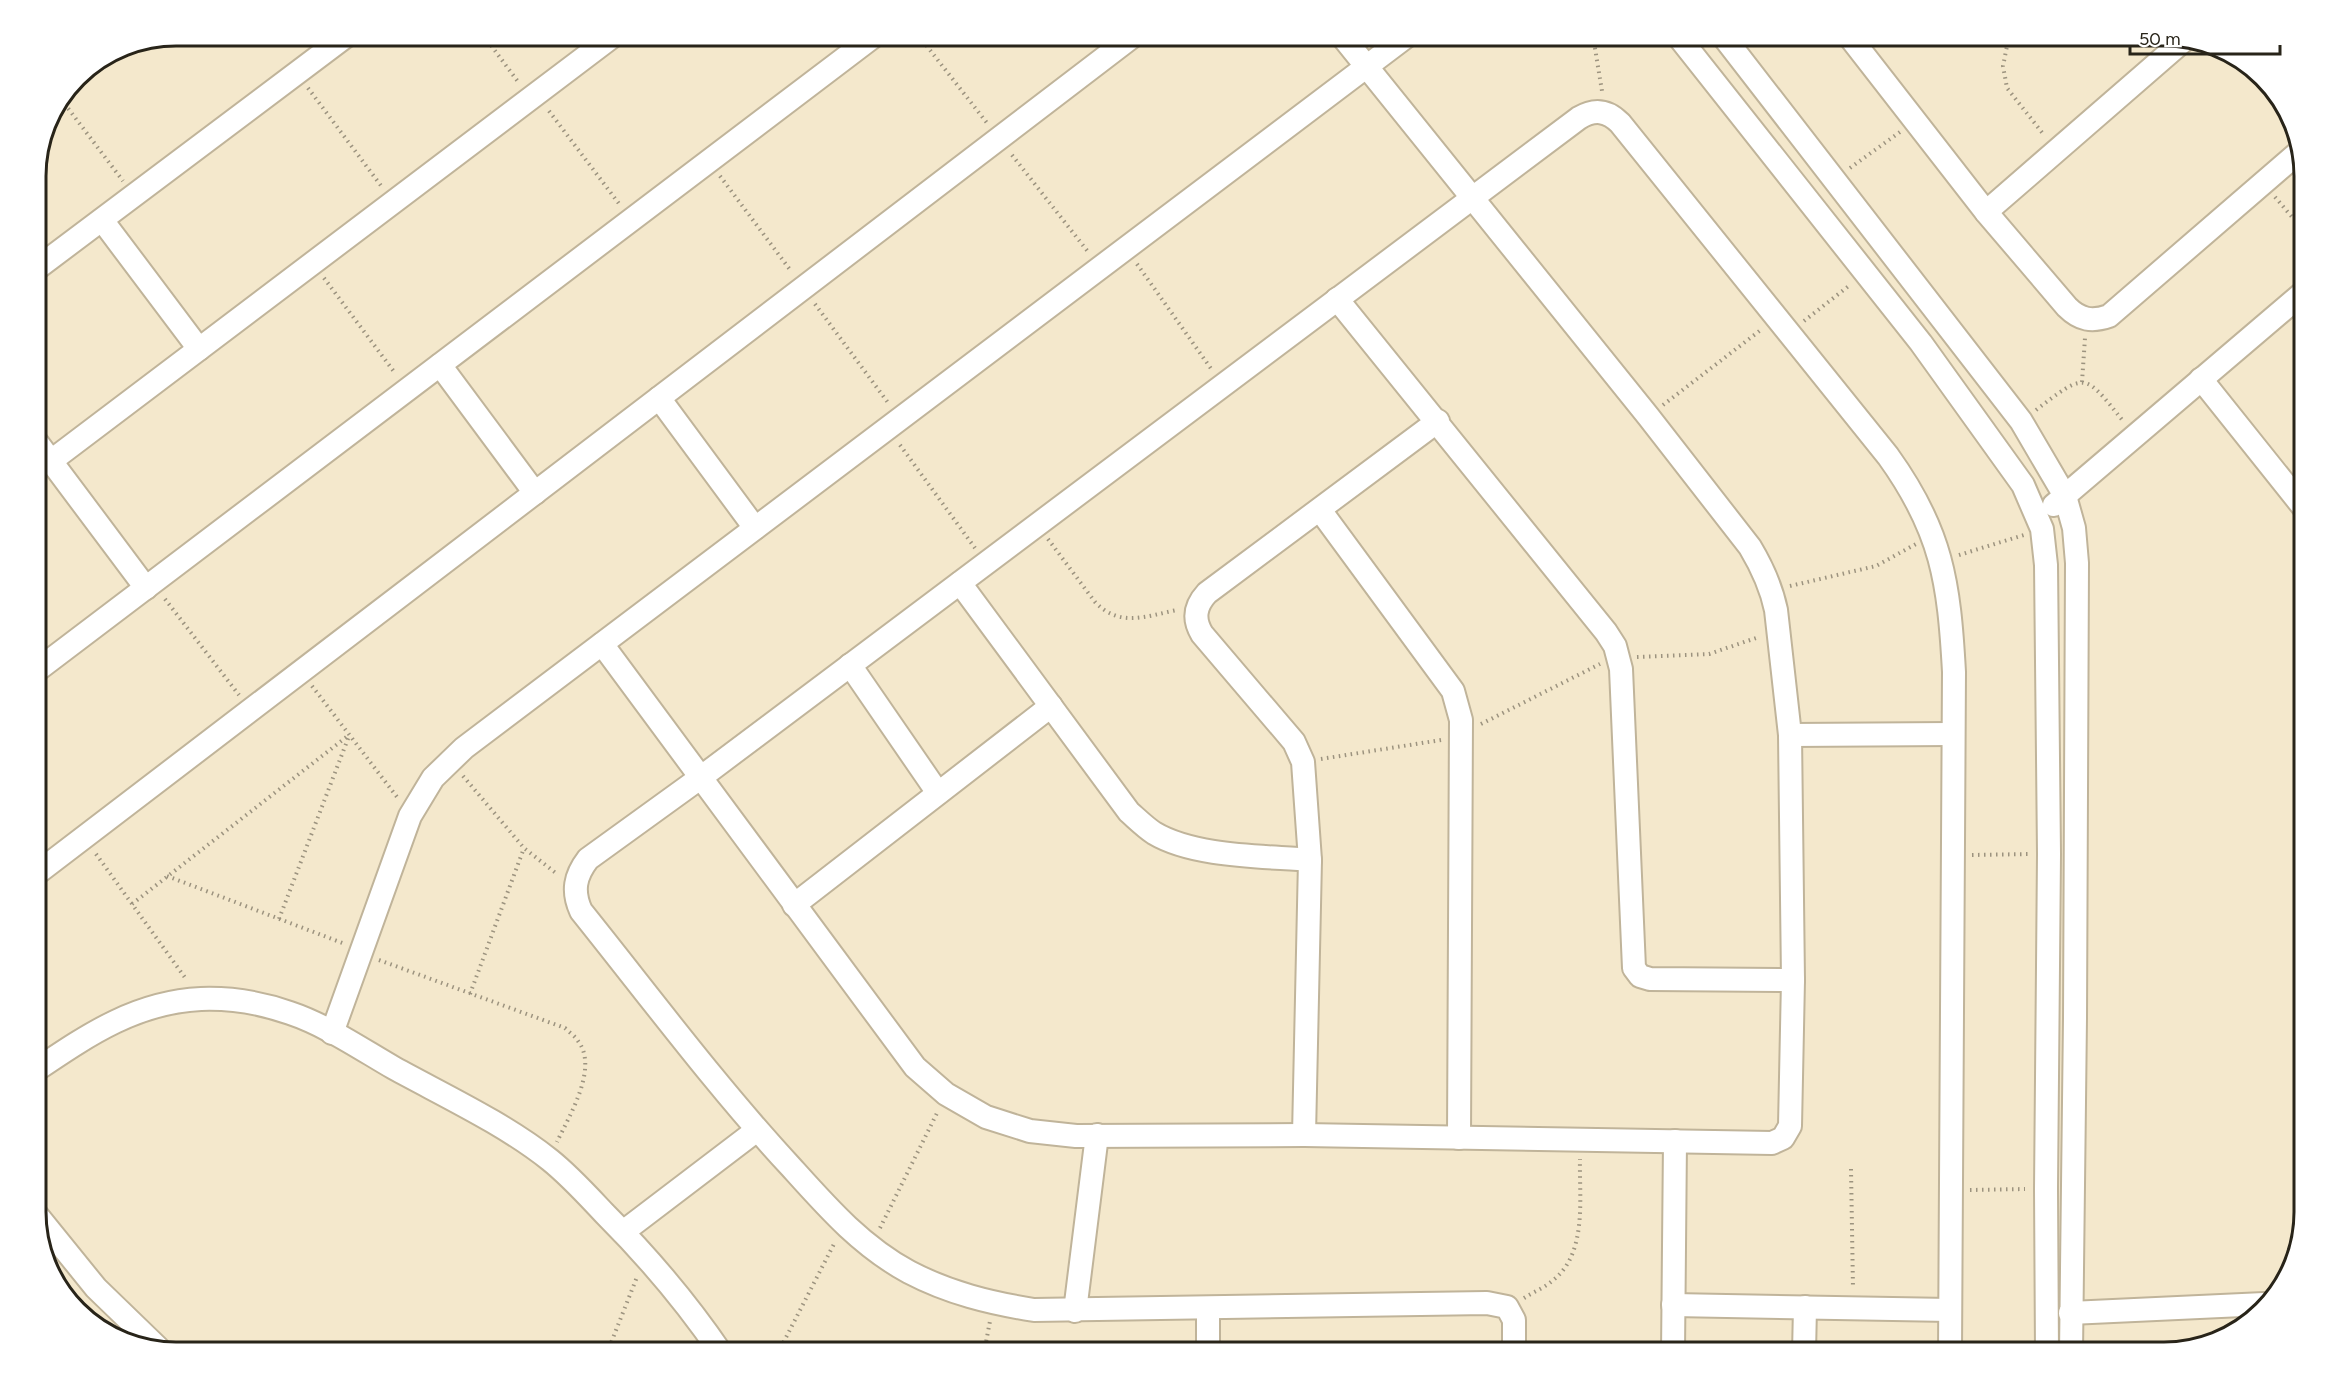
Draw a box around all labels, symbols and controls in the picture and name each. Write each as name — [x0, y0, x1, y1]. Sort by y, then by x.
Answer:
scale bar — [2130, 18, 2280, 56]
text: 50 m — [2139, 28, 2181, 50]

